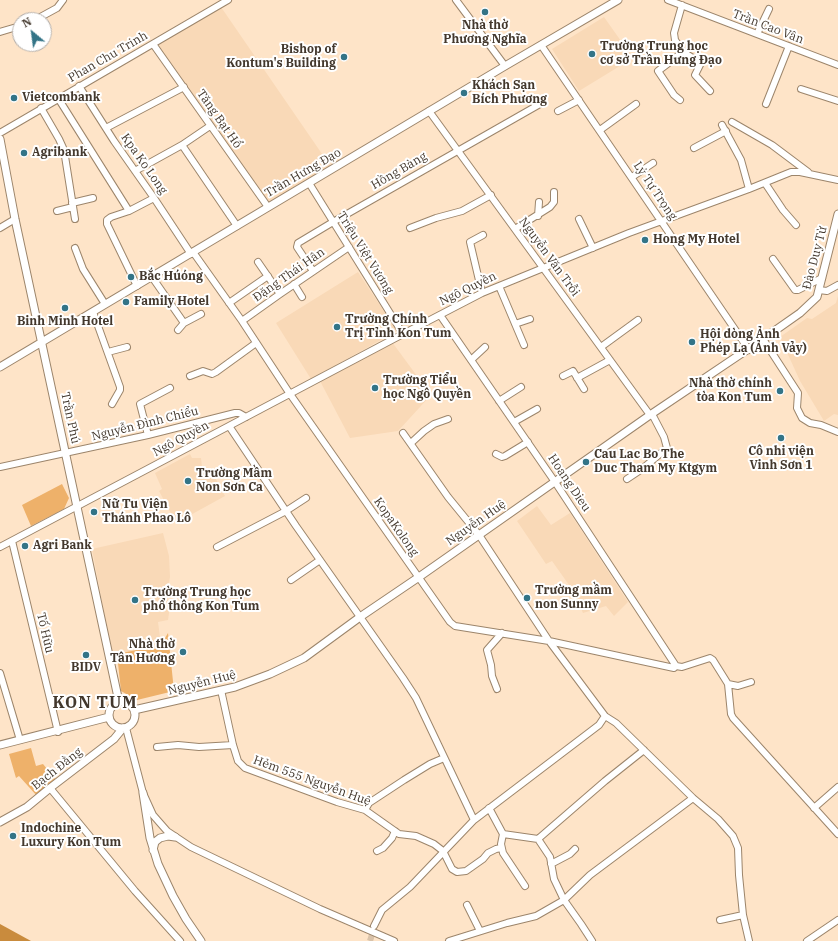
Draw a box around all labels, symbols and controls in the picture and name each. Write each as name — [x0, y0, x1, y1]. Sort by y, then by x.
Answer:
marker: Nhà thờ Phương Nghĩa — [480, 7, 490, 17]
street label: Trần Cao Vân — [730, 7, 806, 47]
north arrow — [12, 12, 52, 52]
text: N — [19, 14, 34, 31]
place label: Nhà thờ Phương Nghĩa — [443, 19, 527, 47]
street label: Phan Chu Trinh — [66, 28, 150, 86]
place label: Trường Trung học cơ sở Trần Hưng Đạo — [600, 40, 722, 68]
place label: Bishop of Kontum's Building — [226, 43, 336, 71]
marker: Trường Trung học cơ sở Trần Hưng Đạo — [587, 49, 597, 59]
marker: Bishop of Kontum's Building — [339, 52, 349, 62]
place label: Khách Sạn Bích Phương — [472, 79, 547, 107]
street label: Tăng Bạt Hổ — [193, 87, 245, 151]
marker: Khách Sạn Bích Phương — [459, 88, 469, 98]
place label: Vietcombank — [22, 91, 100, 105]
marker: Vietcombank — [9, 93, 19, 103]
street label: Kpa Ko Long — [118, 131, 170, 197]
street label: Trần Hưng Đạo — [262, 145, 344, 201]
place label: Agribank — [32, 146, 87, 160]
marker: Agribank — [19, 148, 29, 158]
street label: Hồng Bàng — [369, 149, 429, 193]
street label: Lý Tự Trọng — [630, 159, 680, 223]
street label: Triệu Việt Vương — [334, 209, 396, 297]
street label: Nguyễn Văn Trỗi — [516, 215, 582, 299]
street label: Đào Duy Từ — [800, 225, 830, 291]
place label: Hong My Hotel — [653, 233, 740, 247]
marker: Hong My Hotel — [640, 235, 650, 245]
street label: Đặng Thái Hân — [250, 245, 328, 305]
street label: Ngô Quyền — [437, 269, 499, 309]
place label: Bắc Húóng — [139, 270, 203, 284]
marker: Bắc Húóng — [126, 272, 136, 282]
place label: Family Hotel — [134, 295, 209, 309]
marker: Family Hotel — [121, 297, 131, 307]
marker: Binh Minh Hotel — [60, 303, 70, 313]
place label: Trường Chính Trị Tỉnh Kon Tum — [345, 313, 452, 341]
place label: Binh Minh Hotel — [17, 315, 113, 329]
marker: Trường Chính Trị Tỉnh Kon Tum — [332, 322, 342, 332]
place label: Hội dòng Ảnh Phép Lạ (Ảnh Vảy) — [700, 328, 807, 356]
marker: Hội dòng Ảnh Phép Lạ (Ảnh Vảy) — [687, 337, 697, 347]
place label: Trường Tiểu học Ngô Quyền — [383, 374, 471, 402]
place label: Nhà thờ chính tòa Kon Tum — [689, 377, 772, 405]
marker: Trường Tiểu học Ngô Quyền — [370, 383, 380, 393]
marker: Nhà thờ chính tòa Kon Tum — [775, 386, 785, 396]
street label: Trần Phú — [58, 391, 82, 445]
street label: Nguyễn Đình Chiểu — [90, 404, 200, 444]
street label: Ngô Quyền — [150, 418, 212, 460]
marker: Cô nhi viện Vinh Sơn 1 — [776, 433, 786, 443]
place label: Cô nhi viện Vinh Sơn 1 — [748, 445, 814, 473]
place label: Cau Lac Bo The Duc Tham My Ktgym — [594, 448, 717, 476]
street label: Hoang Dieu — [545, 452, 593, 514]
marker: Cau Lac Bo The Duc Tham My Ktgym — [581, 457, 591, 467]
place label: Trường Mầm Non Sơn Ca — [196, 467, 272, 495]
marker: Trường Mầm Non Sơn Ca — [183, 476, 193, 486]
street label: KopaKolong — [370, 495, 422, 559]
street label: Nguyễn Huệ — [443, 497, 509, 549]
place label: Nữ Tu Viện Thánh Phao Lô — [102, 498, 191, 526]
marker: Nữ Tu Viện Thánh Phao Lô — [89, 507, 99, 517]
place label: Agri Bank — [33, 539, 92, 553]
marker: Agri Bank — [20, 541, 30, 551]
place label: Trường mầm non Sunny — [535, 584, 612, 612]
place label: Trường Trung học phổ thông Kon Tum — [143, 586, 259, 614]
marker: Trường mầm non Sunny — [522, 593, 532, 603]
marker: Trường Trung học phổ thông Kon Tum — [130, 595, 140, 605]
street label: Tố Hữu — [33, 611, 57, 655]
place label: Nhà thờ Tân Hương — [110, 638, 175, 666]
marker: Nhà thờ Tân Hương — [178, 647, 188, 657]
marker: BIDV — [81, 650, 91, 660]
place label: BIDV — [71, 661, 101, 675]
street label: Nguyễn Huệ — [166, 668, 238, 698]
district label: KON TUM — [52, 693, 138, 713]
street label: Bạch Đằng — [29, 745, 85, 793]
street label: Hẻm 555 Nguyễn Huệ — [251, 753, 373, 809]
place label: Indochine Luxury Kon Tum — [21, 822, 121, 850]
marker: Indochine Luxury Kon Tum — [8, 831, 18, 841]

